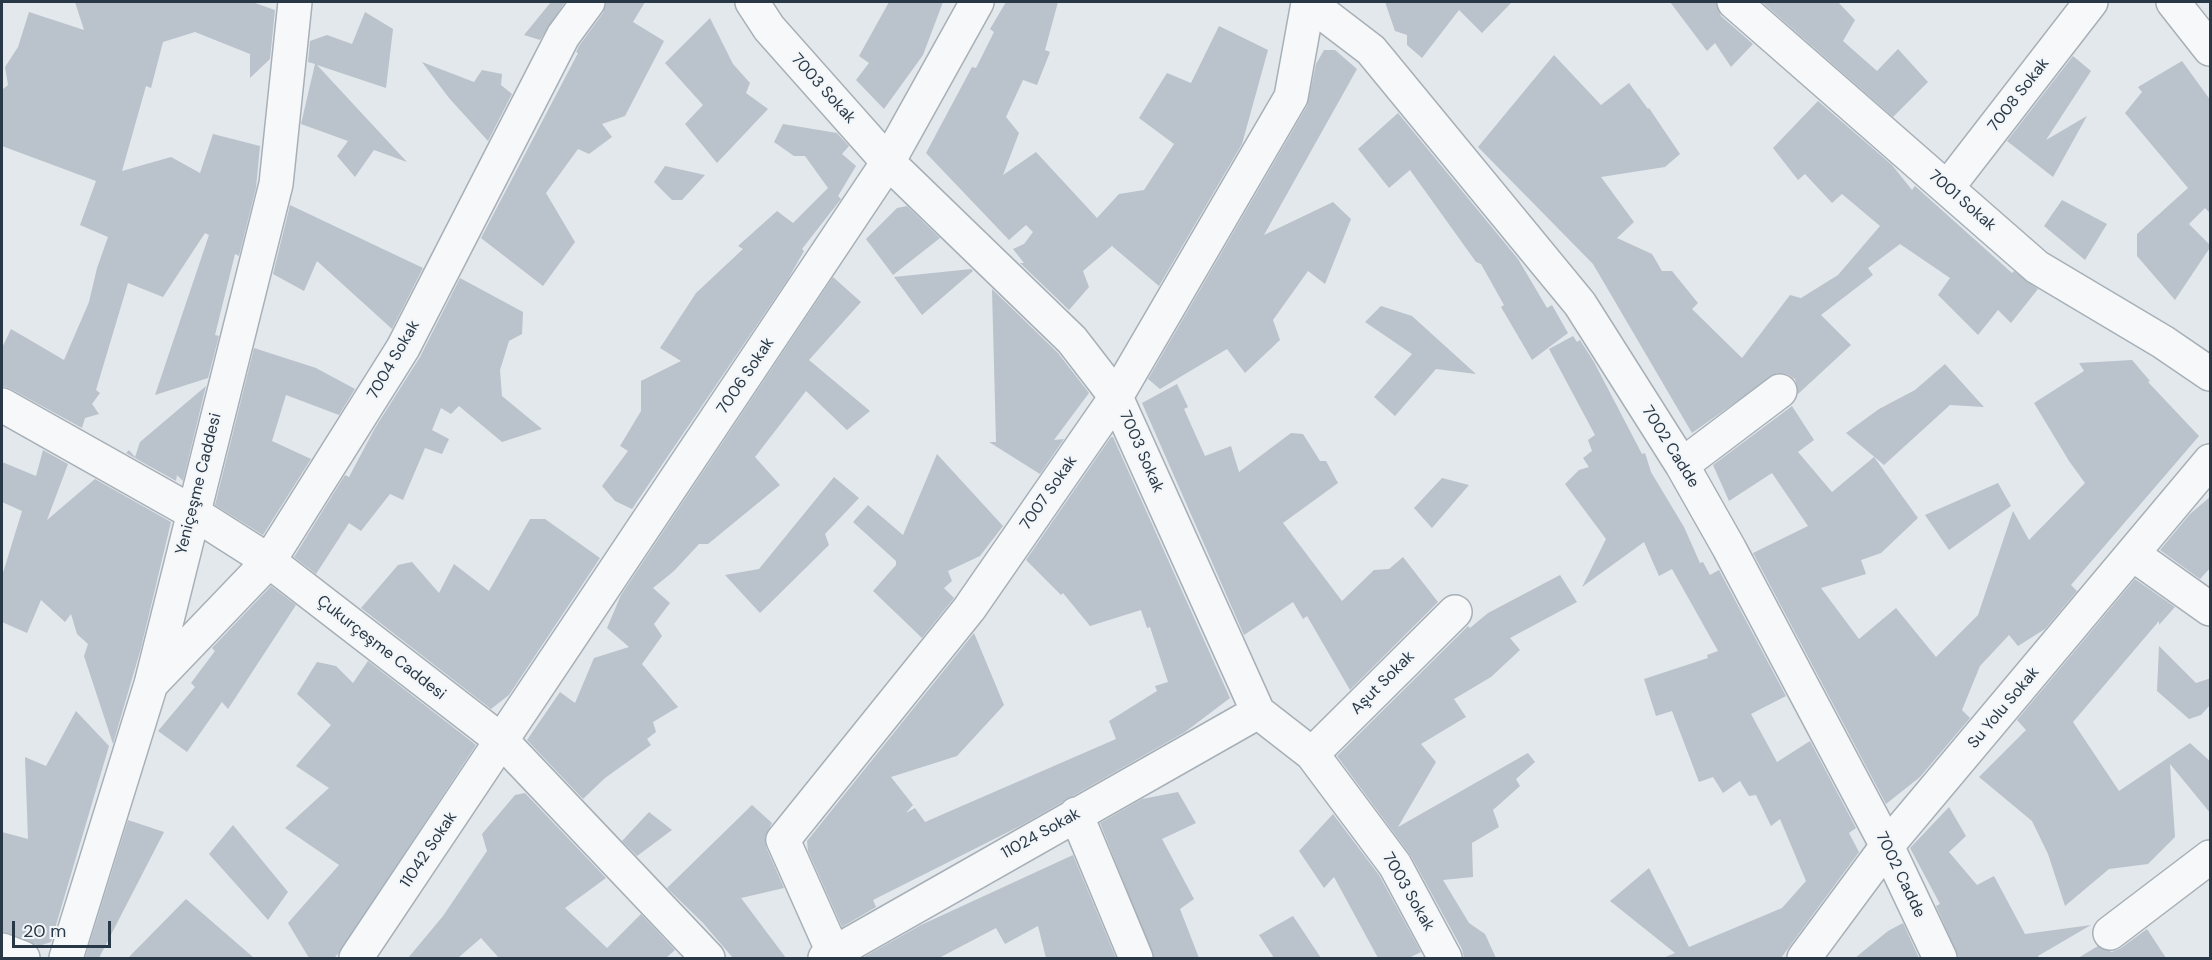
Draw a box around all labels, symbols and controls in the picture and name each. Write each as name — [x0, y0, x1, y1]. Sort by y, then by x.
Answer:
street label: 7003 Sokak — [787, 50, 859, 128]
street label: 7008 Sokak — [1984, 55, 2054, 135]
street label: 7001 Sokak — [1924, 167, 2000, 235]
street label: 7004 Sokak — [364, 317, 424, 403]
street label: 7006 Sokak — [713, 334, 779, 418]
street label: 7002 Cadde — [1637, 403, 1703, 491]
street label: 7003 Sokak — [1114, 408, 1168, 496]
street label: Yeniçeşme Caddesi — [172, 411, 226, 557]
street label: 7007 Sokak — [1016, 452, 1082, 534]
street label: Çukurçeşme Caddesi — [313, 592, 449, 704]
street label: Aşut Sokak — [1347, 647, 1419, 719]
street label: Su Yolu Sokak — [1964, 663, 2044, 753]
street label: 11024 Sokak — [998, 804, 1084, 864]
street label: 11042 Sokak — [397, 808, 461, 892]
street label: 7002 Cadde — [1871, 829, 1929, 921]
street label: 7003 Sokak — [1378, 849, 1438, 935]
scale bar — [15, 909, 114, 947]
text: 20 m — [23, 919, 66, 943]

